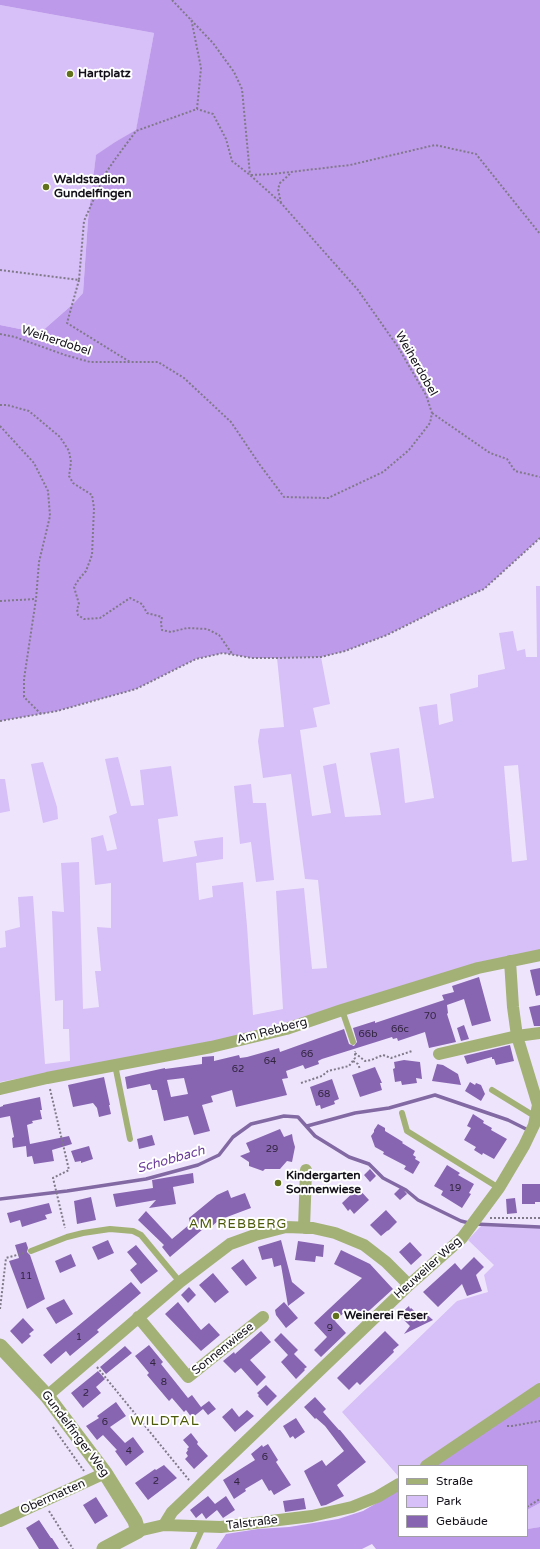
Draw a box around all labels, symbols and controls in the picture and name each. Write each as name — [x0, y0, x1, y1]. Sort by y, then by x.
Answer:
place label: Hartplatz — [78, 67, 131, 81]
marker: Hartplatz — [65, 69, 75, 79]
place label: Waldstadion Gundelfingen — [54, 173, 132, 201]
marker: Waldstadion Gundelfingen — [41, 182, 51, 192]
street label: Weiherdobel — [19, 323, 93, 359]
street label: Weiherdobel — [392, 329, 440, 399]
house number: 70 — [424, 1010, 436, 1022]
street label: Am Rebberg — [235, 1015, 309, 1047]
house number: 66c — [391, 1023, 409, 1035]
house number: 66b — [359, 1028, 377, 1040]
house number: 66 — [301, 1048, 313, 1060]
house number: 64 — [264, 1055, 276, 1067]
house number: 62 — [232, 1063, 244, 1075]
house number: 68 — [318, 1088, 330, 1100]
water label: Schobbach — [136, 1143, 206, 1177]
house number: 29 — [266, 1143, 278, 1155]
place label: Kindergarten Sonnenwiese — [286, 1169, 361, 1197]
marker: Kindergarten Sonnenwiese — [273, 1178, 283, 1188]
house number: 19 — [449, 1182, 461, 1194]
district label: AM REBBERG — [189, 1217, 287, 1233]
street label: Heuweiler Weg — [391, 1234, 465, 1302]
house number: 11 — [20, 1270, 32, 1282]
place label: Weinerei Feser — [344, 1309, 428, 1323]
marker: Weinerei Feser — [331, 1311, 341, 1321]
street label: Sonnenwiese — [189, 1320, 257, 1378]
house number: 9 — [327, 1322, 333, 1334]
house number: 1 — [76, 1331, 82, 1343]
house number: 4 — [150, 1357, 156, 1369]
house number: 8 — [161, 1376, 167, 1388]
house number: 2 — [83, 1387, 89, 1399]
street label: Gundelfinger Weg — [38, 1388, 112, 1480]
district label: WILDTAL — [130, 1413, 200, 1429]
house number: 6 — [102, 1416, 108, 1428]
house number: 4 — [126, 1445, 132, 1457]
house number: 6 — [262, 1451, 268, 1463]
legend — [398, 1465, 528, 1537]
text: Straße — [436, 1474, 473, 1488]
house number: 2 — [153, 1475, 159, 1487]
street label: Obermatten — [18, 1476, 88, 1518]
house number: 4 — [234, 1476, 240, 1488]
text: Park — [436, 1494, 462, 1508]
street label: Talstraße — [225, 1513, 279, 1533]
text: Gebäude — [436, 1514, 488, 1528]

